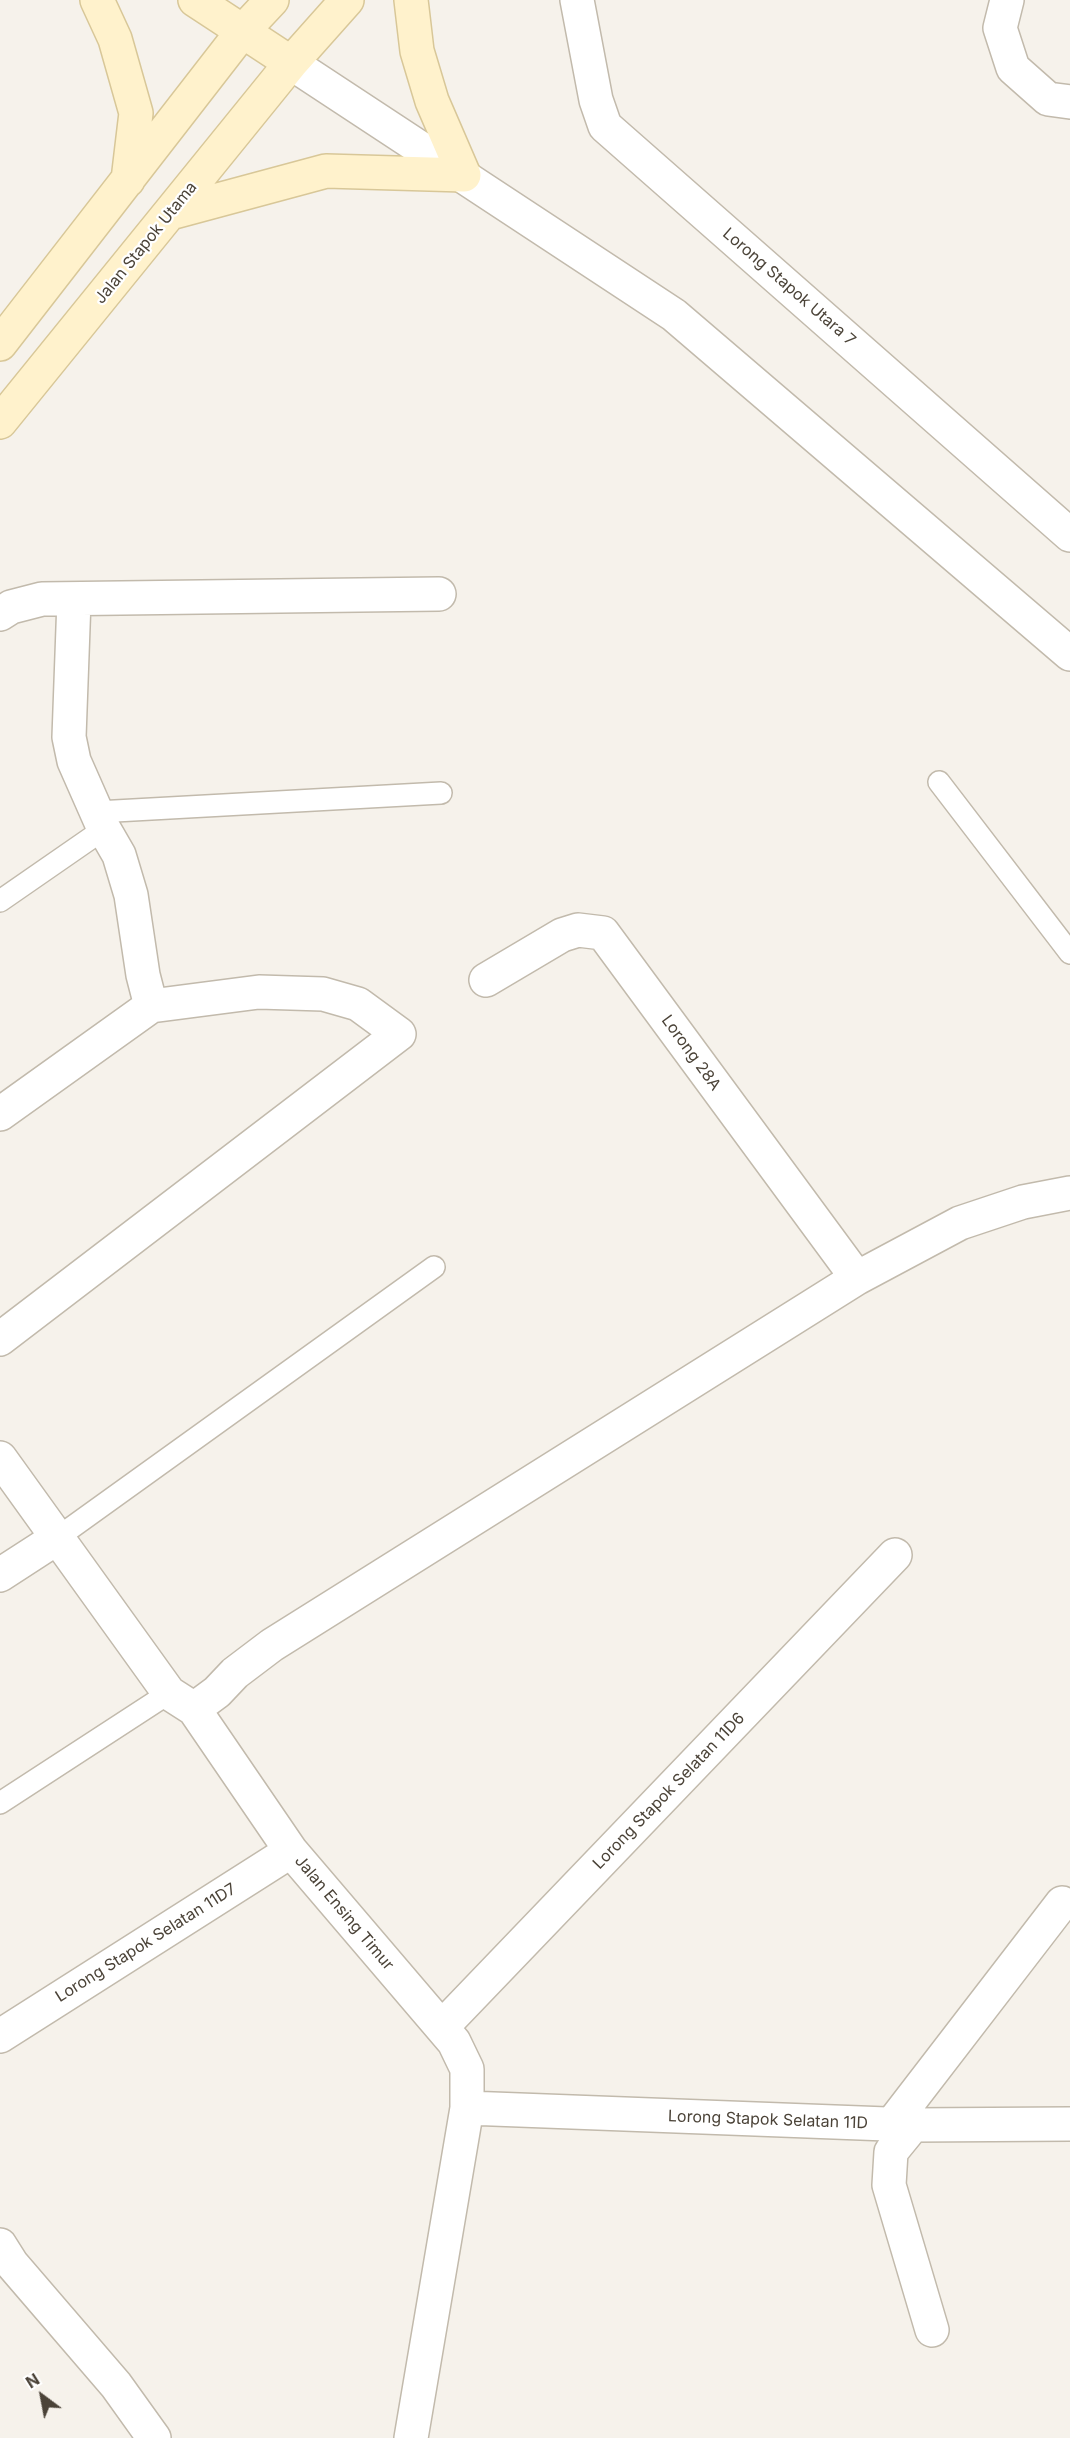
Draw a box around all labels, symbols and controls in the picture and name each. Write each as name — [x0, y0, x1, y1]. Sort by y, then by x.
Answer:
street label: Jalan Stapok Utama — [91, 178, 201, 308]
street label: Lorong Stapok Utara 7 — [719, 224, 859, 350]
street label: Lorong 28A — [657, 1012, 725, 1094]
street label: Lorong Stapok Selatan 11D6 — [589, 1709, 749, 1873]
street label: Jalan Ensing Timur — [290, 1852, 398, 1974]
street label: Lorong Stapok Selatan 11D7 — [52, 1879, 240, 2007]
street label: Lorong Stapok Selatan 11D — [668, 2107, 868, 2133]
north arrow — [12, 2366, 72, 2426]
text: N — [22, 2369, 43, 2392]

